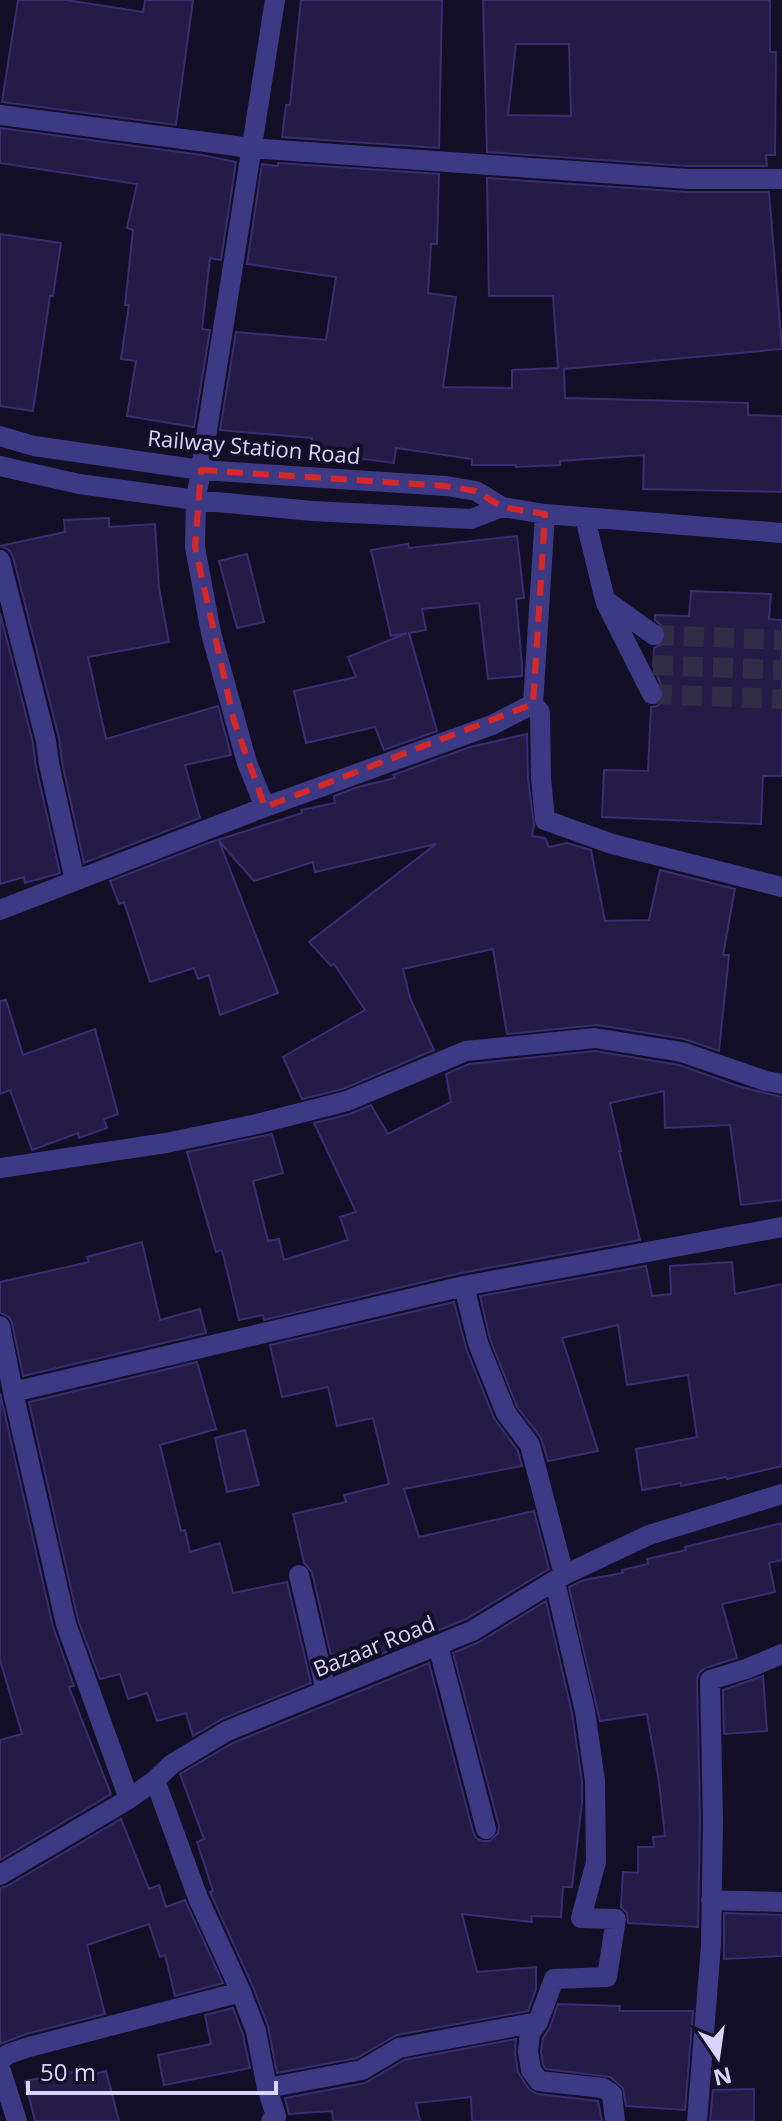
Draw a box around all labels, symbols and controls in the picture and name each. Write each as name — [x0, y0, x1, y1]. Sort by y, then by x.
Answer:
street label: Railway Station Road — [146, 422, 362, 470]
street label: Bazaar Road — [308, 1607, 439, 1683]
north arrow — [678, 2017, 758, 2097]
scale bar — [28, 2045, 276, 2095]
text: 50 m — [40, 2055, 96, 2088]
text: N — [711, 2061, 735, 2094]

